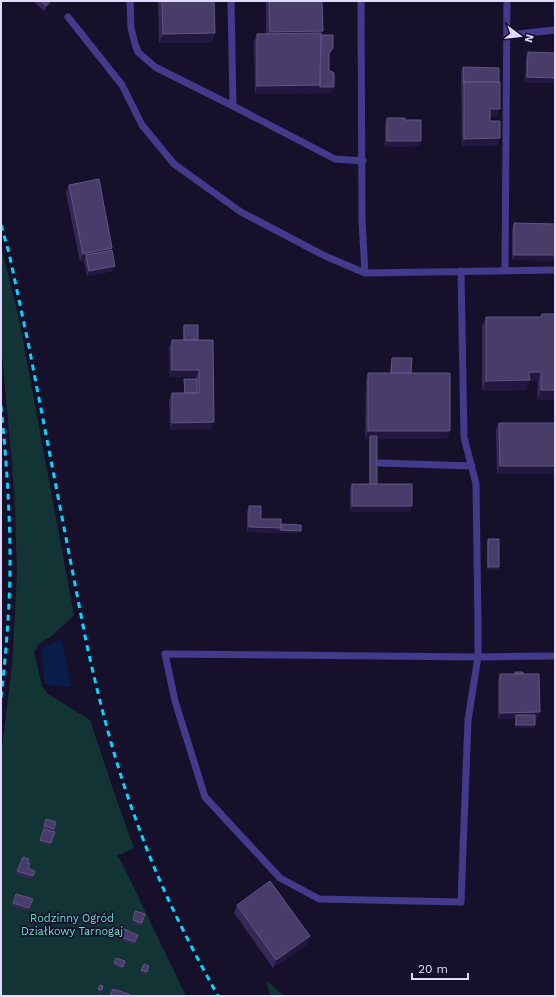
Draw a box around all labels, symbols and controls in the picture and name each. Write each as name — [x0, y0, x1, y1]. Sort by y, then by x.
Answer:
north arrow — [500, 16, 540, 56]
text: N — [522, 33, 537, 44]
park label: Rodzinny Ogród Działkowy Tarnogaj — [21, 912, 123, 938]
scale bar — [412, 955, 468, 981]
text: 20 m — [418, 962, 448, 976]

